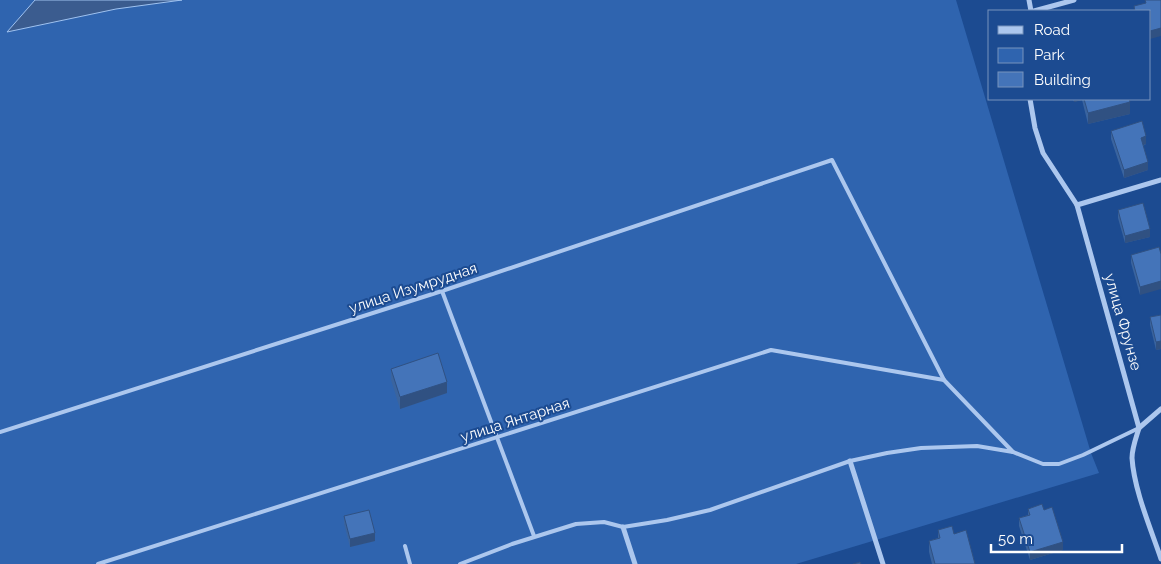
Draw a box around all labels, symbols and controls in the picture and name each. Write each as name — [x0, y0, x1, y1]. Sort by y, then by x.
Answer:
legend — [988, 10, 1151, 100]
text: Road — [1034, 21, 1070, 39]
text: Park — [1034, 46, 1065, 64]
text: Building — [1034, 71, 1091, 89]
street label: улица Изумрудная — [347, 259, 479, 317]
street label: улица Фрунзе — [1101, 271, 1145, 373]
street label: улица Янтарная — [458, 394, 572, 446]
scale bar — [991, 522, 1122, 554]
text: 50 m — [998, 530, 1033, 548]

